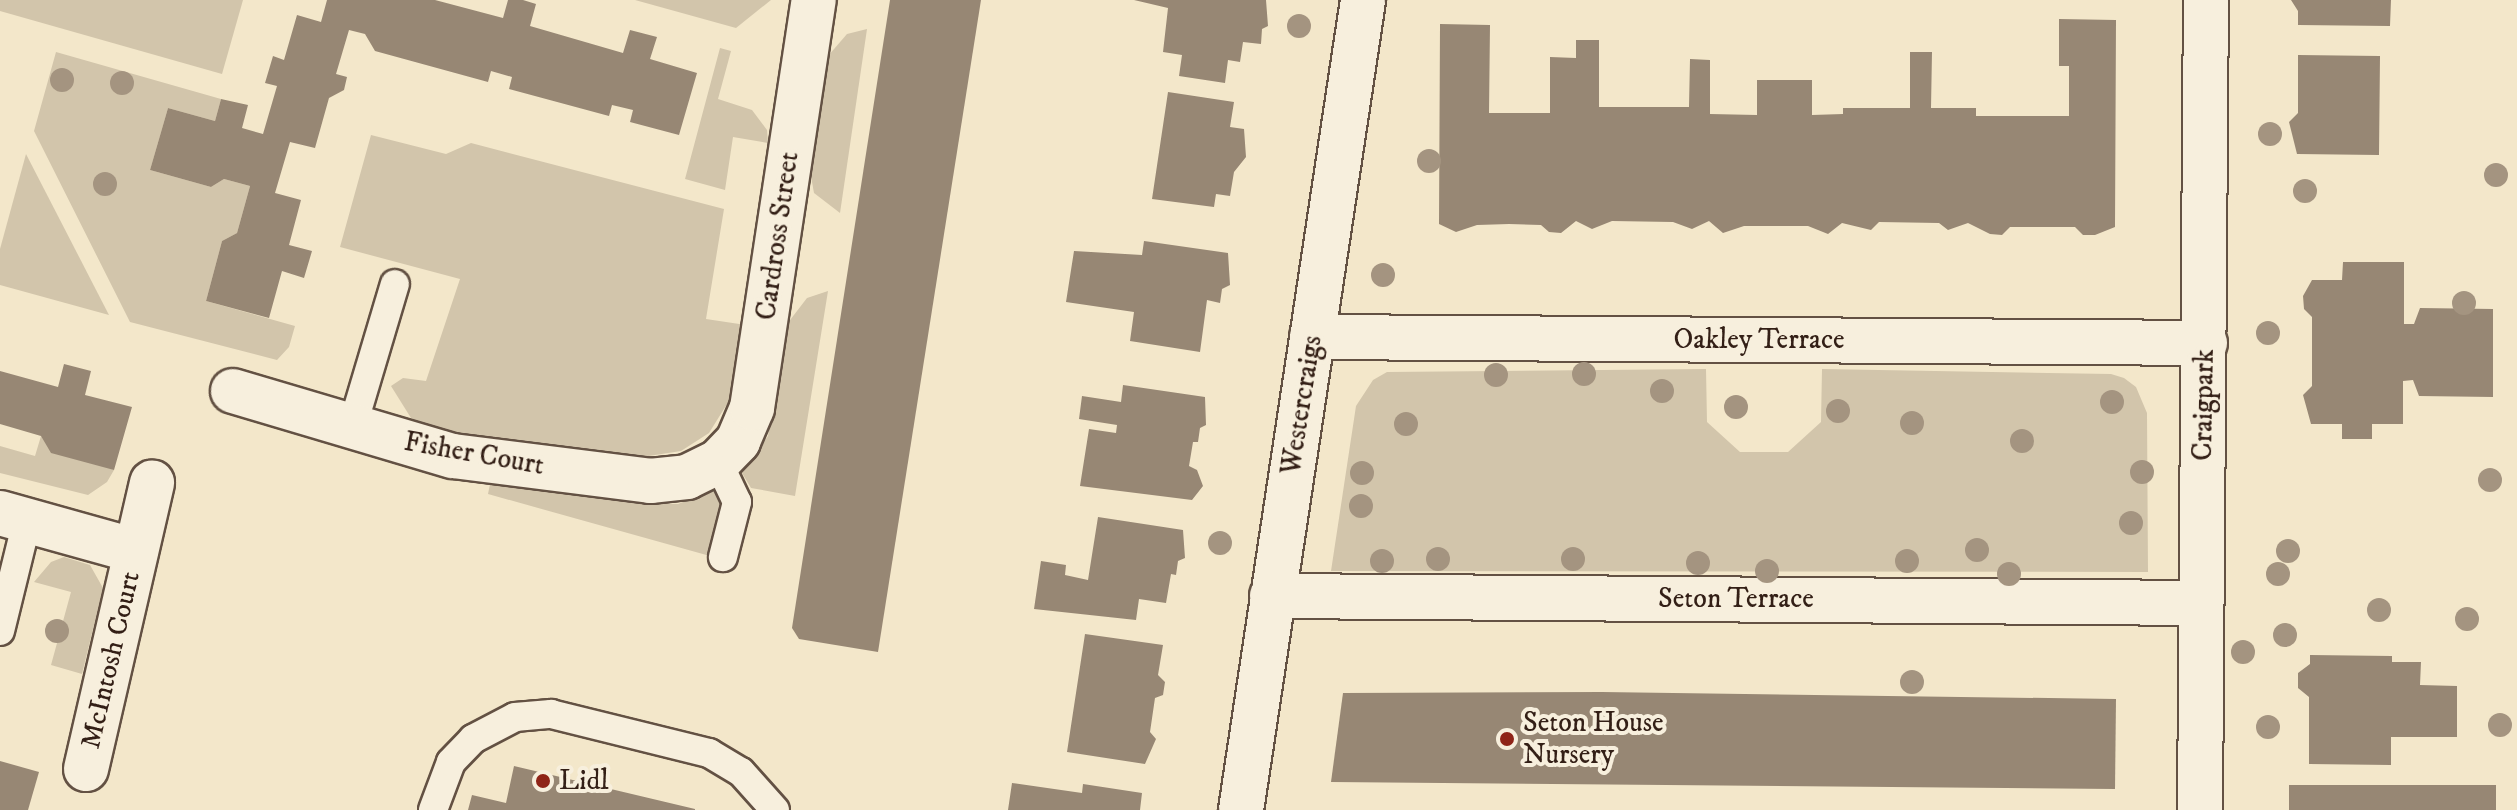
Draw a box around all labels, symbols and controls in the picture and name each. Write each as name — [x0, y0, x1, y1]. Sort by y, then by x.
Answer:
street label: Cardross Street — [750, 150, 806, 322]
street label: Oakley Terrace — [1673, 323, 1845, 357]
street label: Westercraigs — [1274, 333, 1330, 477]
street label: Craigpark — [2186, 349, 2222, 461]
street label: Fisher Court — [401, 425, 547, 483]
street label: McIntosh Court — [74, 568, 148, 752]
street label: Seton Terrace — [1658, 582, 1814, 616]
place label: Seton House Nursery — [1523, 706, 1664, 772]
marker: Seton House Nursery — [1498, 730, 1516, 748]
place label: Lidl — [559, 764, 609, 798]
marker: Lidl — [534, 772, 552, 790]

